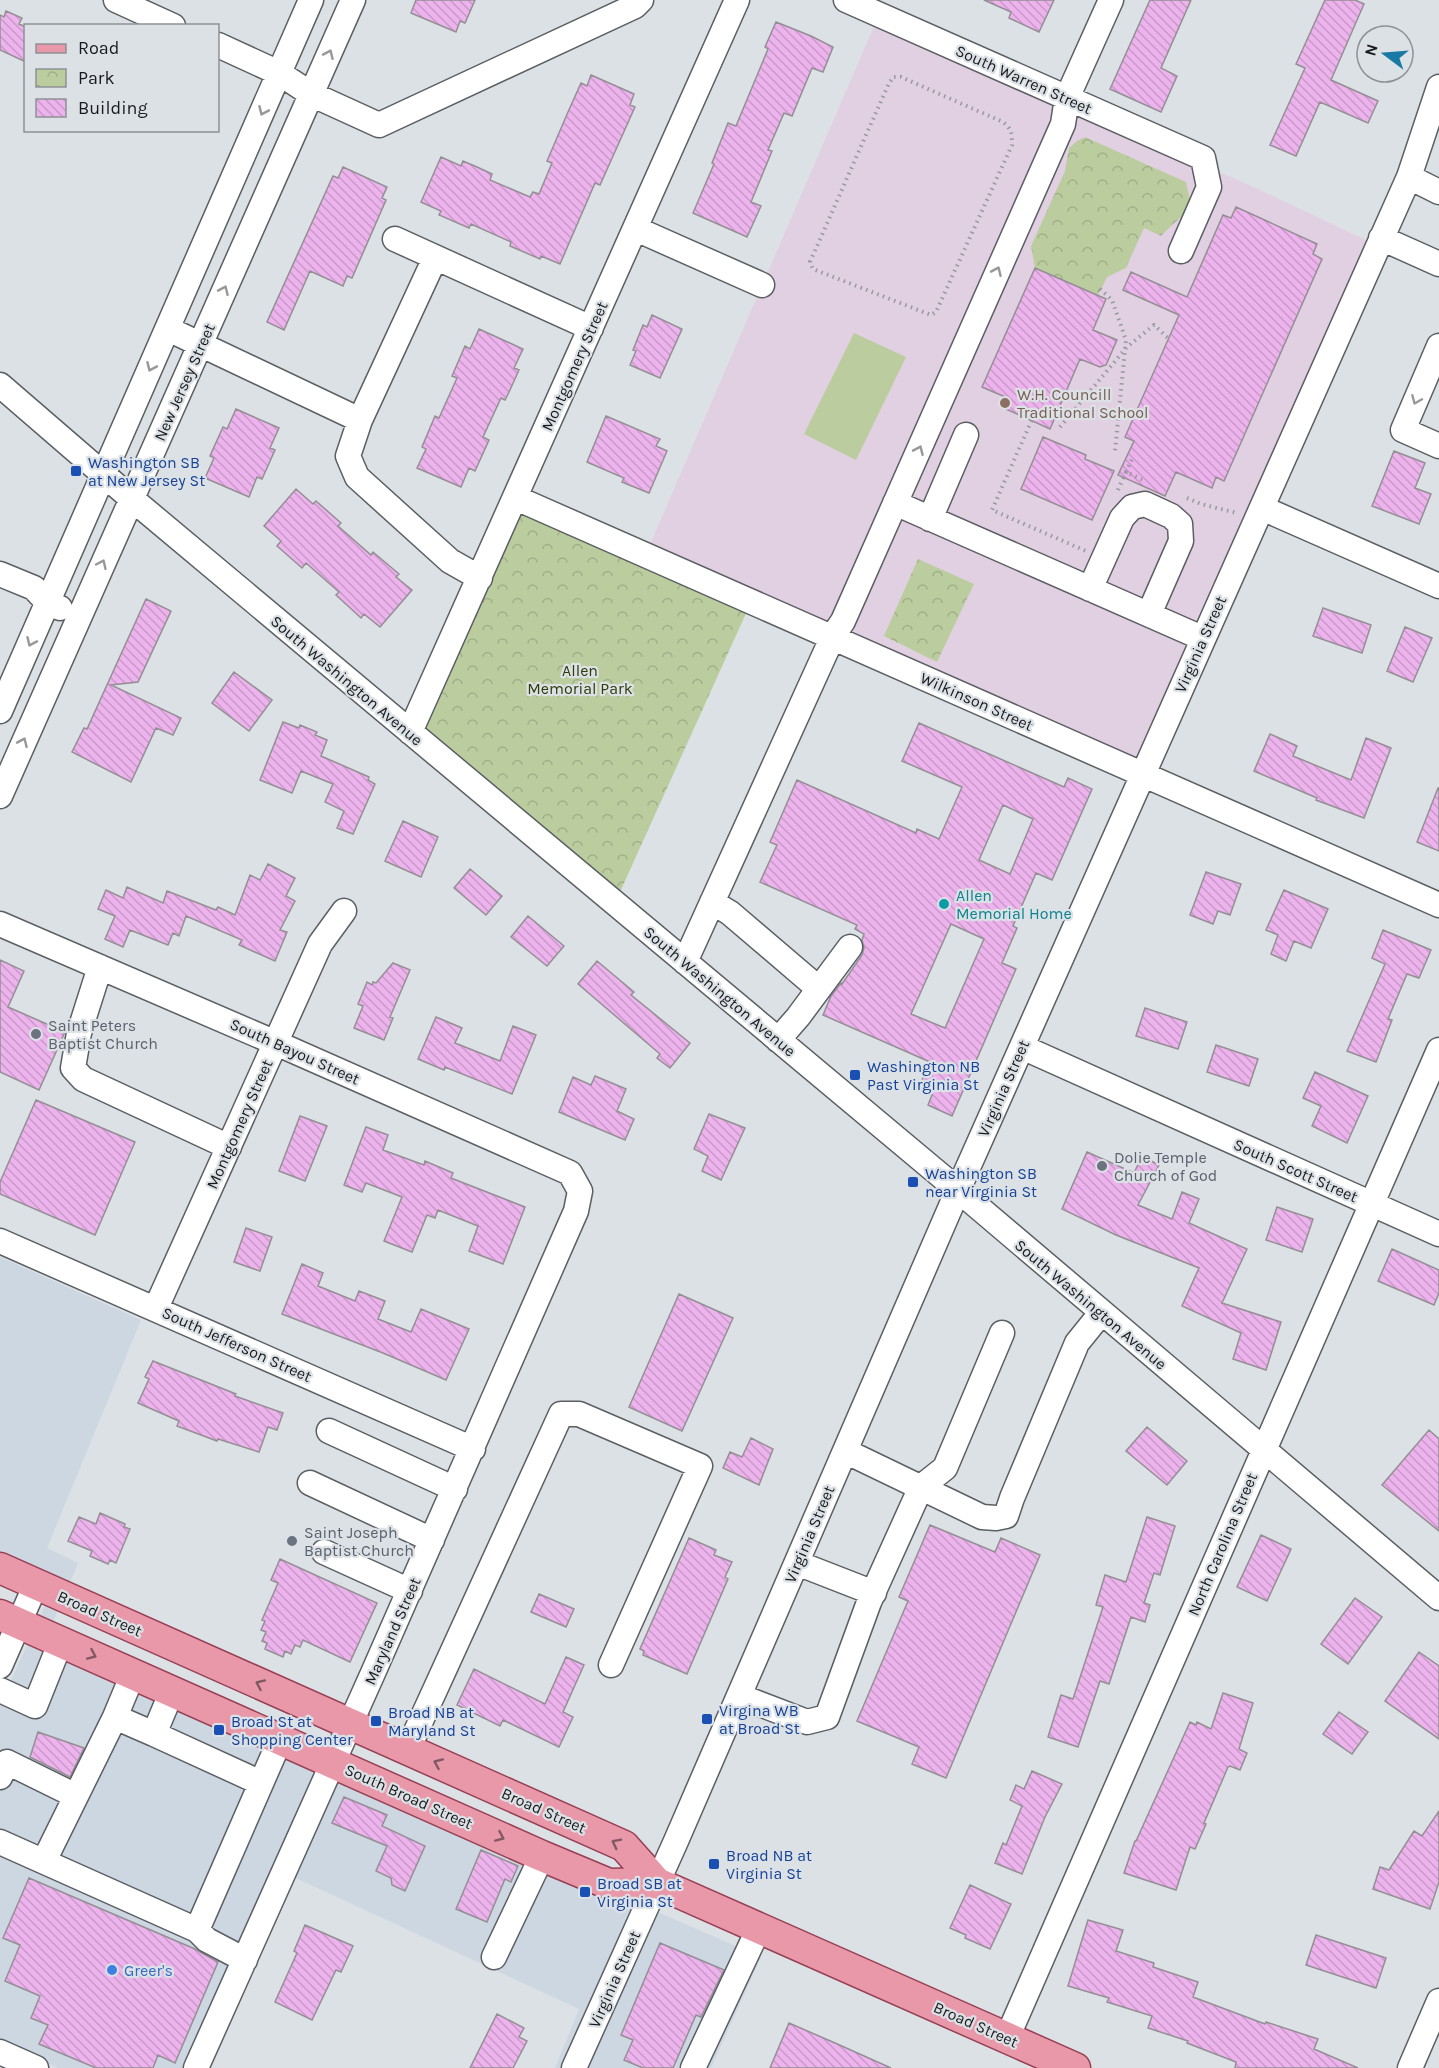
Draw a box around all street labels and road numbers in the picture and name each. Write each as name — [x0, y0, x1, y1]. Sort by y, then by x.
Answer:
street label: South Warren Street — [953, 41, 1095, 118]
street label: Montgomery Street — [537, 298, 612, 434]
street label: New Jersey Street — [150, 320, 219, 444]
street label: Virginia Street — [1171, 593, 1230, 696]
street label: South Washington Avenue — [267, 611, 427, 750]
street label: Wilkinson Street — [917, 668, 1036, 735]
street label: South Washington Avenue — [640, 922, 800, 1061]
street label: South Bayou Street — [227, 1014, 363, 1089]
street label: Virginia Street — [974, 1037, 1033, 1140]
street label: Montgomery Street — [202, 1056, 277, 1192]
street label: South Scott Street — [1231, 1135, 1361, 1206]
street label: South Washington Avenue — [1011, 1235, 1171, 1374]
street label: South Jefferson Street — [159, 1303, 315, 1386]
street label: North Carolina Street — [1184, 1470, 1261, 1619]
street label: Virginia Street — [780, 1483, 839, 1586]
street label: Maryland Street — [360, 1574, 425, 1688]
street label: Broad Street — [55, 1586, 145, 1641]
street label: South Broad Street — [342, 1760, 476, 1833]
street label: Broad Street — [499, 1783, 589, 1838]
street label: Virginia Street — [585, 1928, 644, 2031]
street label: Broad Street — [931, 1997, 1021, 2052]

